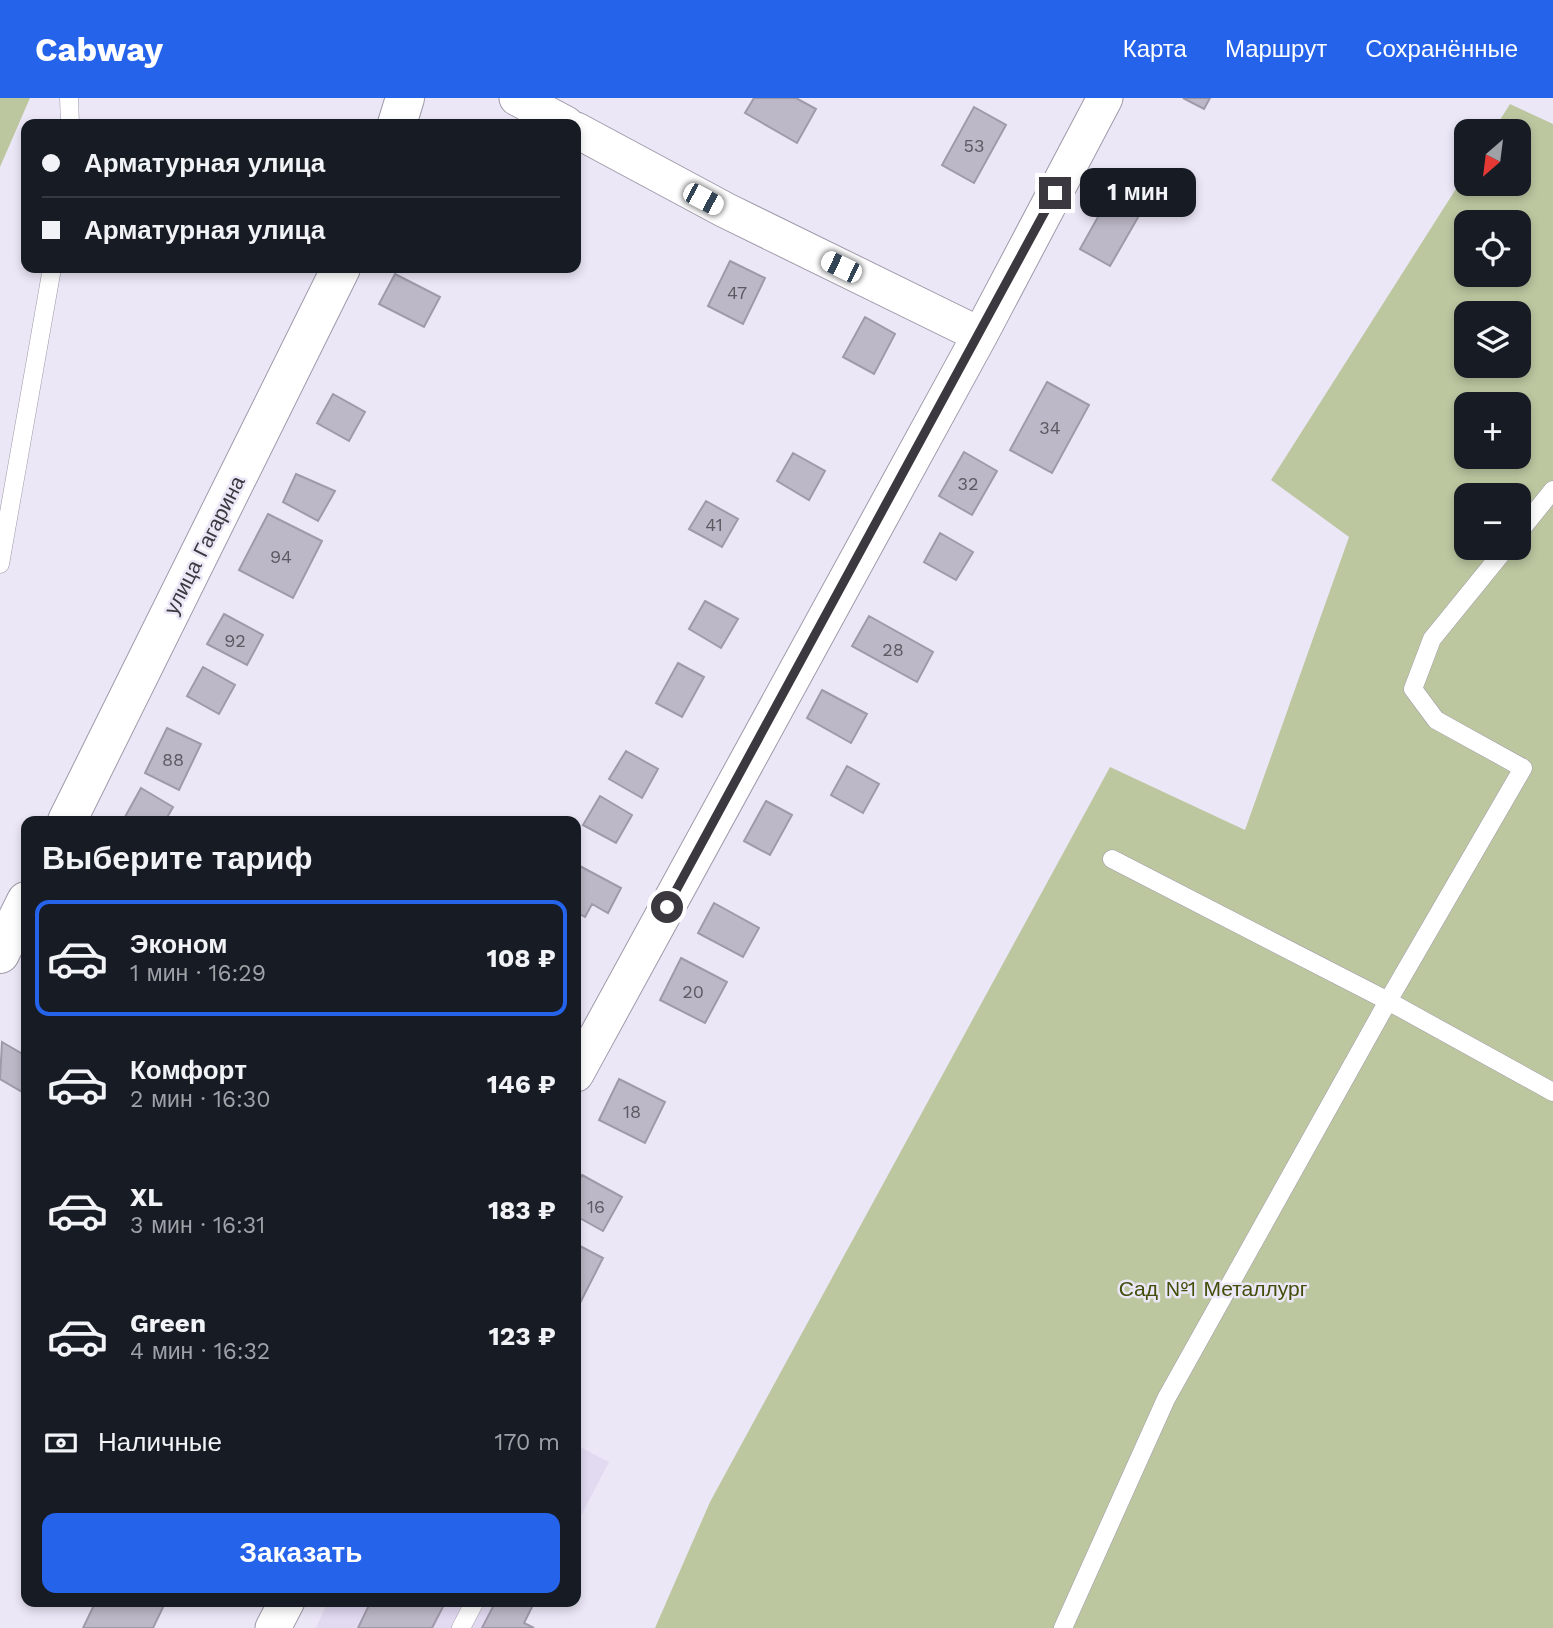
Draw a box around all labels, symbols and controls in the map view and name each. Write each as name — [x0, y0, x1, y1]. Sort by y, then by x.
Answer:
text: Cabway — [35, 30, 163, 69]
text: Карта — [1123, 35, 1187, 63]
text: Маршрут — [1225, 35, 1327, 63]
text: Сохранённые — [1365, 35, 1518, 63]
north arrow — [1454, 119, 1531, 196]
map controls — [1454, 119, 1531, 560]
house number: 53 — [964, 135, 984, 156]
text: Арматурная улица — [84, 148, 325, 178]
callout: 1 мин — [1080, 168, 1195, 217]
route end — [1039, 177, 1071, 209]
text: 1 мин — [1107, 179, 1169, 206]
car — [680, 180, 727, 218]
button: locate — [1454, 210, 1531, 287]
text: Арматурная улица — [84, 215, 325, 245]
car — [818, 248, 865, 286]
house number: 47 — [727, 282, 747, 303]
button: layers — [1454, 301, 1531, 378]
button: + — [1454, 392, 1531, 469]
house number: 34 — [1039, 417, 1061, 438]
street label: улица Гагарина — [158, 471, 250, 619]
house number: 32 — [958, 473, 979, 494]
button: − — [1454, 483, 1531, 560]
house number: 41 — [705, 514, 723, 535]
house number: 94 — [270, 546, 292, 567]
house number: 92 — [224, 630, 246, 651]
house number: 28 — [882, 639, 904, 660]
house number: 88 — [162, 749, 184, 770]
text: Выберите тариф — [42, 839, 313, 877]
route start — [651, 891, 683, 923]
icon: car — [46, 927, 109, 990]
text: Эконом — [130, 929, 228, 959]
text: 108 ₽ — [486, 943, 556, 973]
text: 1 мин · 16:29 — [130, 960, 266, 987]
house number: 20 — [682, 981, 704, 1002]
icon: car — [46, 1053, 109, 1116]
text: Комфорт — [130, 1055, 247, 1085]
text: 146 ₽ — [487, 1069, 556, 1099]
text: 2 мин · 16:30 — [130, 1086, 271, 1113]
house number: 18 — [623, 1101, 641, 1122]
icon: car — [46, 1179, 109, 1242]
text: XL — [130, 1182, 163, 1212]
text: 183 ₽ — [488, 1195, 556, 1225]
house number: 16 — [587, 1196, 605, 1217]
text: 3 мин · 16:31 — [130, 1212, 265, 1239]
park label: Сад №1 Металлург — [1119, 1276, 1308, 1301]
icon: car — [46, 1305, 109, 1368]
text: Green — [130, 1308, 206, 1338]
text: 123 ₽ — [489, 1321, 556, 1351]
text: 4 мин · 16:32 — [130, 1338, 270, 1365]
icon: cash — [42, 1424, 80, 1462]
text: Наличные — [98, 1427, 222, 1457]
text: 170 m — [495, 1429, 560, 1456]
button: Заказать — [42, 1513, 560, 1593]

